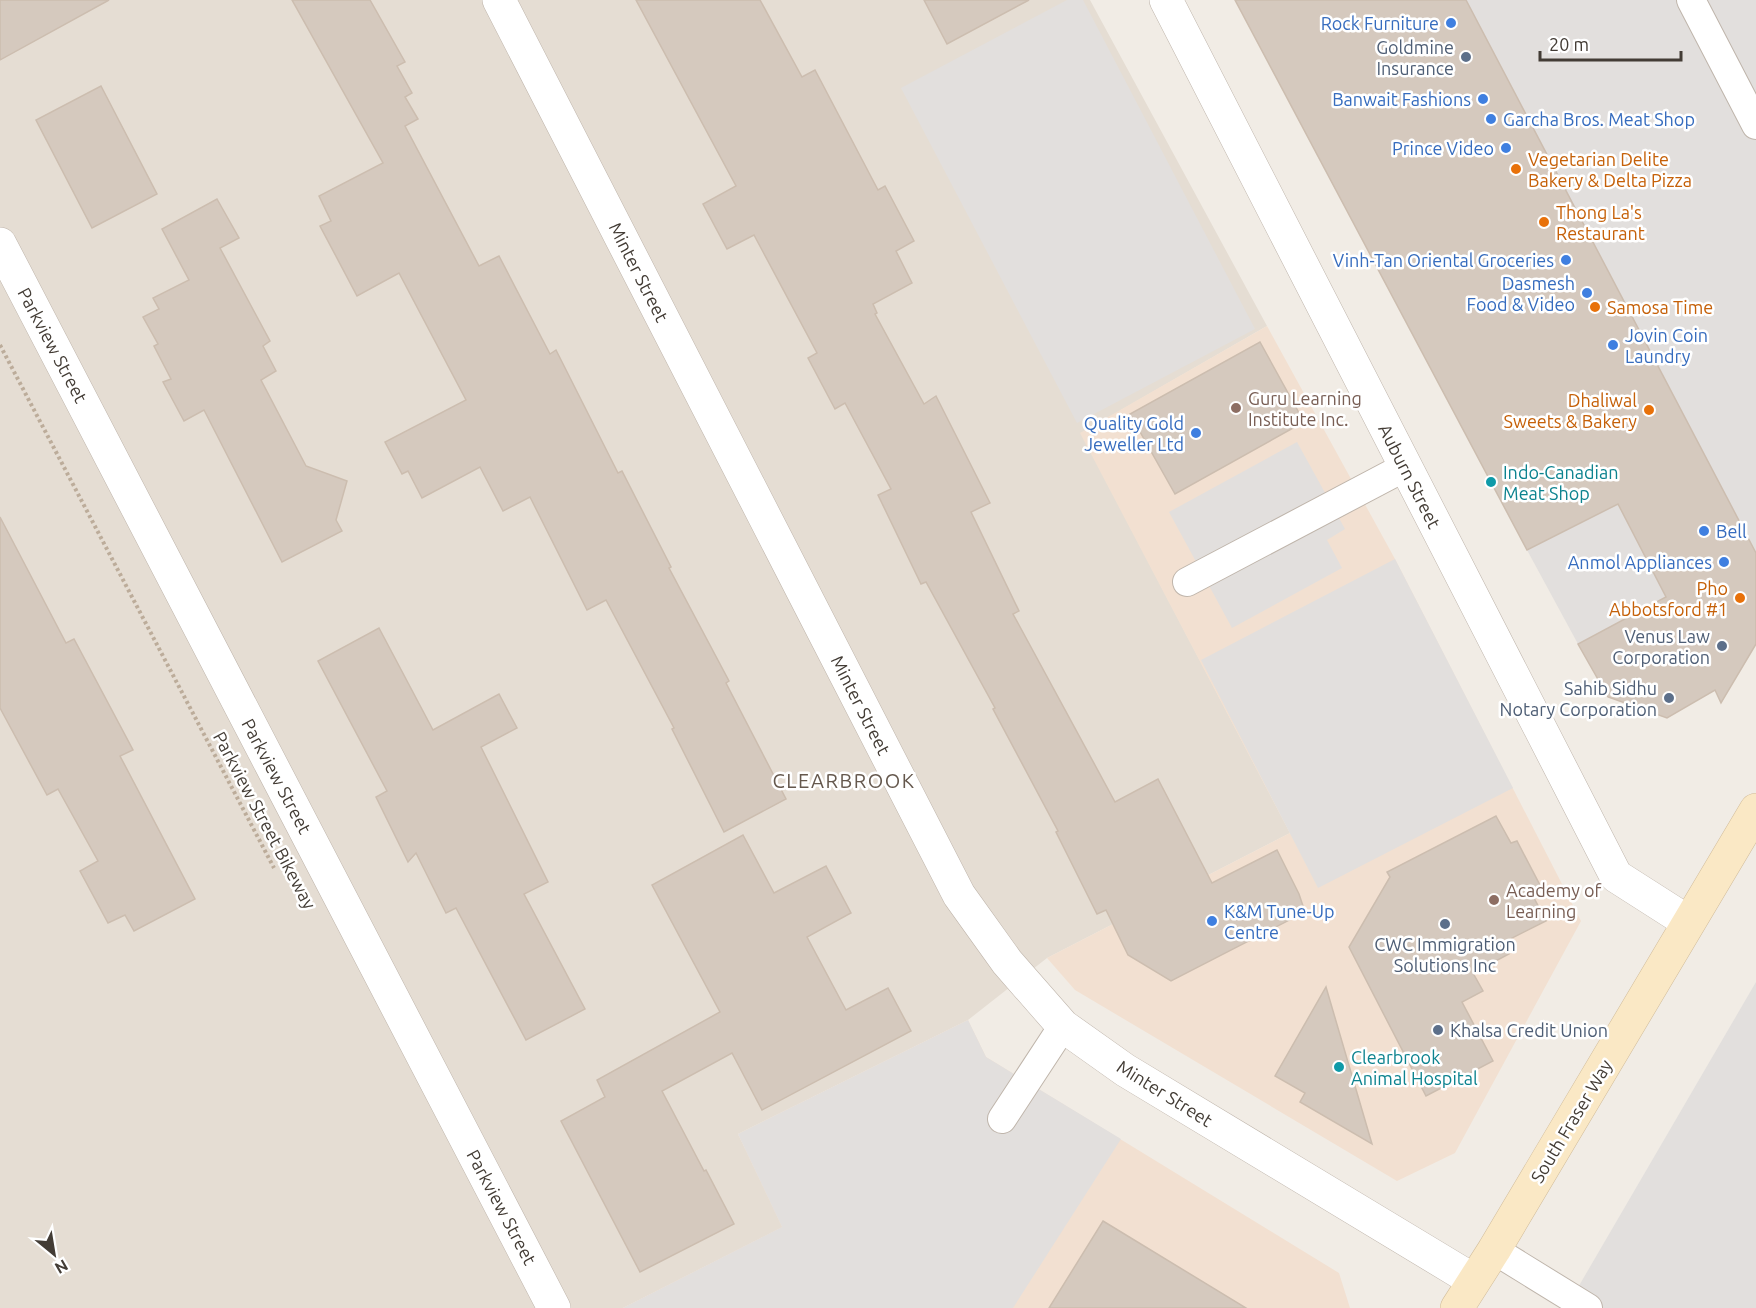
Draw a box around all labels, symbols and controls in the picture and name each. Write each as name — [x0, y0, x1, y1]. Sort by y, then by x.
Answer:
place label: Rock Furniture — [1321, 13, 1439, 33]
marker: Rock Furniture — [1444, 16, 1458, 30]
scale bar — [1540, 24, 1681, 62]
text: 20 m — [1549, 34, 1589, 54]
place label: Goldmine Insurance — [1376, 37, 1454, 78]
marker: Goldmine Insurance — [1459, 50, 1473, 64]
place label: Banwait Fashions — [1332, 89, 1471, 109]
marker: Banwait Fashions — [1476, 92, 1490, 106]
place label: Garcha Bros. Meat Shop — [1503, 109, 1695, 129]
marker: Garcha Bros. Meat Shop — [1484, 112, 1498, 126]
place label: Prince Video — [1392, 138, 1494, 158]
marker: Prince Video — [1499, 141, 1513, 155]
place label: Vegetarian Delite Bakery & Delta Pizza — [1528, 149, 1692, 190]
marker: Vegetarian Delite Bakery & Delta Pizza — [1509, 162, 1523, 176]
place label: Thong La's Restaurant — [1556, 202, 1645, 243]
marker: Thong La's Restaurant — [1537, 215, 1551, 229]
street label: Minter Street — [605, 219, 673, 325]
place label: Vinh-Tan Oriental Groceries — [1333, 250, 1554, 270]
marker: Vinh-Tan Oriental Groceries — [1559, 253, 1573, 267]
place label: Dasmesh Food & Video — [1467, 273, 1575, 314]
street label: Parkview Street — [14, 284, 92, 406]
marker: Dasmesh Food & Video — [1580, 286, 1594, 300]
place label: Samosa Time — [1607, 297, 1713, 317]
marker: Samosa Time — [1588, 300, 1602, 314]
place label: Jovin Coin Laundry — [1625, 325, 1708, 366]
marker: Jovin Coin Laundry — [1606, 338, 1620, 352]
place label: Guru Learning Institute Inc. — [1248, 388, 1362, 429]
place label: Dhaliwal Sweets & Bakery — [1504, 390, 1637, 431]
marker: Guru Learning Institute Inc. — [1229, 401, 1243, 415]
marker: Dhaliwal Sweets & Bakery — [1642, 403, 1656, 417]
place label: Quality Gold Jeweller Ltd — [1084, 413, 1184, 454]
street label: Auburn Street — [1375, 421, 1445, 531]
marker: Quality Gold Jeweller Ltd — [1189, 426, 1203, 440]
place label: Indo-Canadian Meat Shop — [1503, 462, 1618, 503]
marker: Indo-Canadian Meat Shop — [1484, 475, 1498, 489]
place label: Bell — [1716, 521, 1747, 541]
marker: Bell — [1697, 524, 1711, 538]
place label: Anmol Appliances — [1568, 552, 1712, 572]
marker: Anmol Appliances — [1717, 555, 1731, 569]
place label: Pho Abbotsford #1 — [1609, 578, 1728, 619]
marker: Pho Abbotsford #1 — [1733, 591, 1747, 605]
place label: Venus Law Corporation — [1612, 626, 1710, 667]
marker: Venus Law Corporation — [1715, 639, 1729, 653]
street label: Minter Street — [827, 652, 895, 758]
place label: Sahib Sidhu Notary Corporation — [1500, 678, 1657, 719]
marker: Sahib Sidhu Notary Corporation — [1662, 691, 1676, 705]
street label: Parkview Street — [238, 715, 316, 837]
street label: Parkview Street Bikeway — [210, 728, 320, 912]
district label: CLEARBROOK — [773, 769, 915, 792]
place label: Academy of Learning — [1506, 880, 1602, 921]
marker: Academy of Learning — [1487, 893, 1501, 907]
place label: K&M Tune-Up Centre — [1224, 901, 1335, 942]
marker: K&M Tune-Up Centre — [1205, 914, 1219, 928]
marker: CWC Immigration Solutions Inc — [1438, 917, 1452, 931]
place label: CWC Immigration Solutions Inc — [1374, 934, 1516, 975]
place label: Khalsa Credit Union — [1450, 1020, 1608, 1040]
marker: Khalsa Credit Union — [1431, 1023, 1445, 1037]
place label: Clearbrook Animal Hospital — [1351, 1047, 1478, 1088]
street label: Minter Street — [1114, 1056, 1216, 1130]
street label: South Fraser Way — [1526, 1056, 1616, 1186]
marker: Clearbrook Animal Hospital — [1332, 1060, 1346, 1074]
street label: Parkview Street — [463, 1146, 541, 1268]
north arrow — [24, 1224, 84, 1284]
text: N — [52, 1256, 71, 1278]

